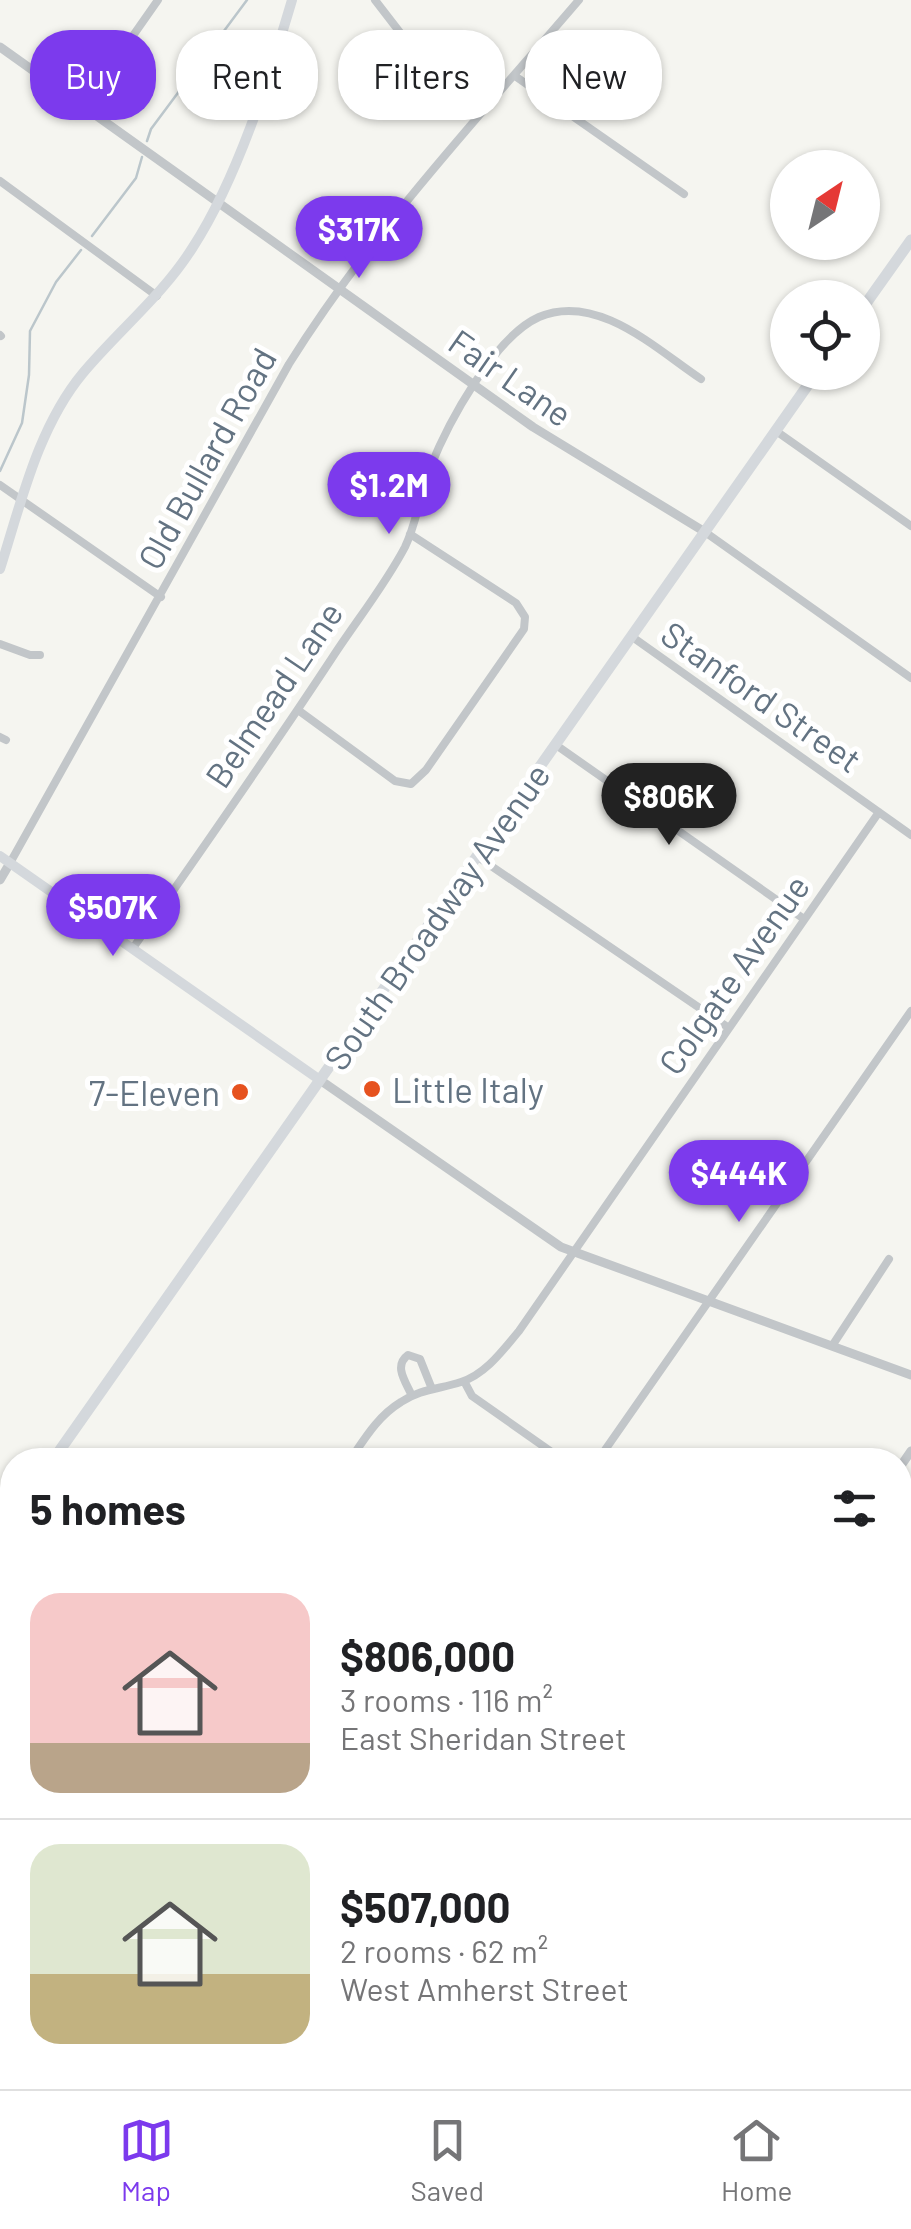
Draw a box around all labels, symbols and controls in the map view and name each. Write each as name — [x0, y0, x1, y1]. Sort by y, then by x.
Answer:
chip: Buy — [30, 30, 156, 120]
chip: Rent — [176, 30, 318, 120]
chip: Filters — [338, 30, 505, 120]
chip: New — [525, 30, 662, 120]
north arrow — [770, 150, 880, 260]
map controls — [770, 150, 880, 390]
pin: $317K — [289, 196, 429, 281]
text: $317K — [318, 209, 400, 247]
button: locate — [770, 280, 880, 390]
street label: Fair Lane — [441, 320, 581, 434]
street label: Old Bullard Road — [128, 340, 284, 576]
pin: $1.2M — [319, 452, 459, 537]
text: $1.2M — [349, 465, 429, 503]
street label: Belmead Lane — [196, 593, 350, 795]
street label: Stanford Street — [654, 612, 870, 780]
street label: South Broadway Avenue — [314, 755, 558, 1077]
pin: $806K — [599, 763, 739, 848]
text: $806K — [623, 776, 715, 814]
street label: Colgate Avenue — [649, 866, 817, 1082]
pin: $507K — [43, 874, 183, 959]
text: $507K — [68, 887, 158, 925]
place label: Little Italy — [392, 1068, 544, 1110]
place label: 7-Eleven — [89, 1071, 220, 1113]
marker: Little Italy — [361, 1078, 383, 1100]
marker: 7-Eleven — [229, 1081, 251, 1103]
pin: $444K — [669, 1140, 809, 1225]
text: $444K — [691, 1153, 787, 1191]
icon: filters — [827, 1481, 882, 1536]
text: 5 homes — [30, 1483, 186, 1533]
text: $806,000 — [340, 1630, 515, 1680]
icon: home — [110, 1633, 230, 1753]
text: 3 rooms · 116 m² — [340, 1680, 553, 1718]
text: East Sheridan Street — [340, 1718, 627, 1756]
text: $507,000 — [340, 1881, 511, 1931]
icon: home — [110, 1884, 230, 2004]
text: 2 rooms · 62 m² — [340, 1931, 548, 1969]
text: West Amherst Street — [340, 1969, 629, 2007]
tab: Map — [119, 2113, 174, 2207]
tab: Saved — [411, 2113, 484, 2207]
tab: Home — [721, 2113, 792, 2207]

